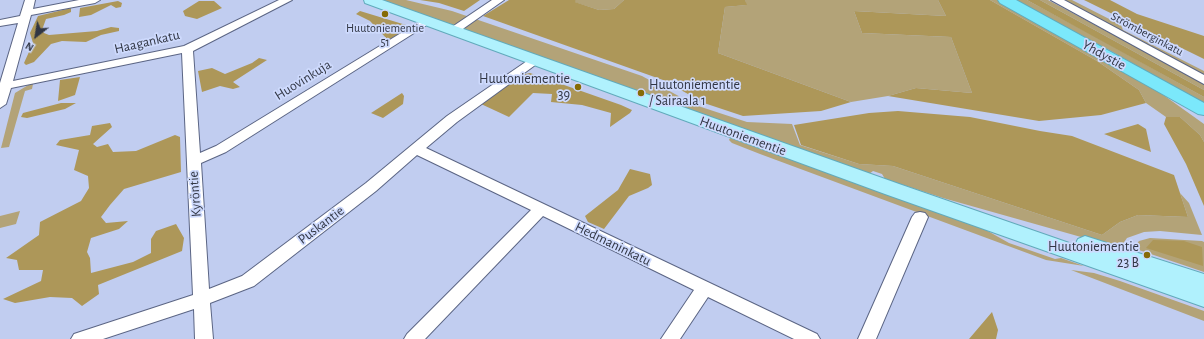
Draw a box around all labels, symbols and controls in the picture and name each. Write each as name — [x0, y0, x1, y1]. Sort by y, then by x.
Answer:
marker: Huutoniementie 51 — [380, 9, 390, 19]
street label: Strömberginkatu — [1108, 9, 1186, 59]
north arrow — [16, 16, 56, 56]
place label: Huutoniementie 51 — [346, 21, 424, 49]
street label: Haagankatu — [113, 26, 181, 58]
street label: Yhdystie — [1079, 36, 1129, 74]
text: N — [23, 40, 36, 53]
street label: Huovinkuja — [272, 56, 334, 104]
place label: Huutoniementie 39 — [479, 71, 570, 104]
place label: Huutoniementie / Sairaala 1 — [649, 77, 740, 110]
marker: Huutoniementie 39 — [573, 82, 583, 92]
marker: Huutoniementie / Sairaala 1 — [636, 88, 646, 98]
street label: Huutoniementie — [697, 113, 789, 159]
street label: Kyröntie — [185, 170, 205, 218]
street label: Puskantie — [295, 202, 347, 248]
street label: Hedmaninkatu — [572, 218, 654, 270]
place label: Huutoniementie 23 B — [1048, 239, 1139, 272]
marker: Huutoniementie 23 B — [1142, 250, 1152, 260]

